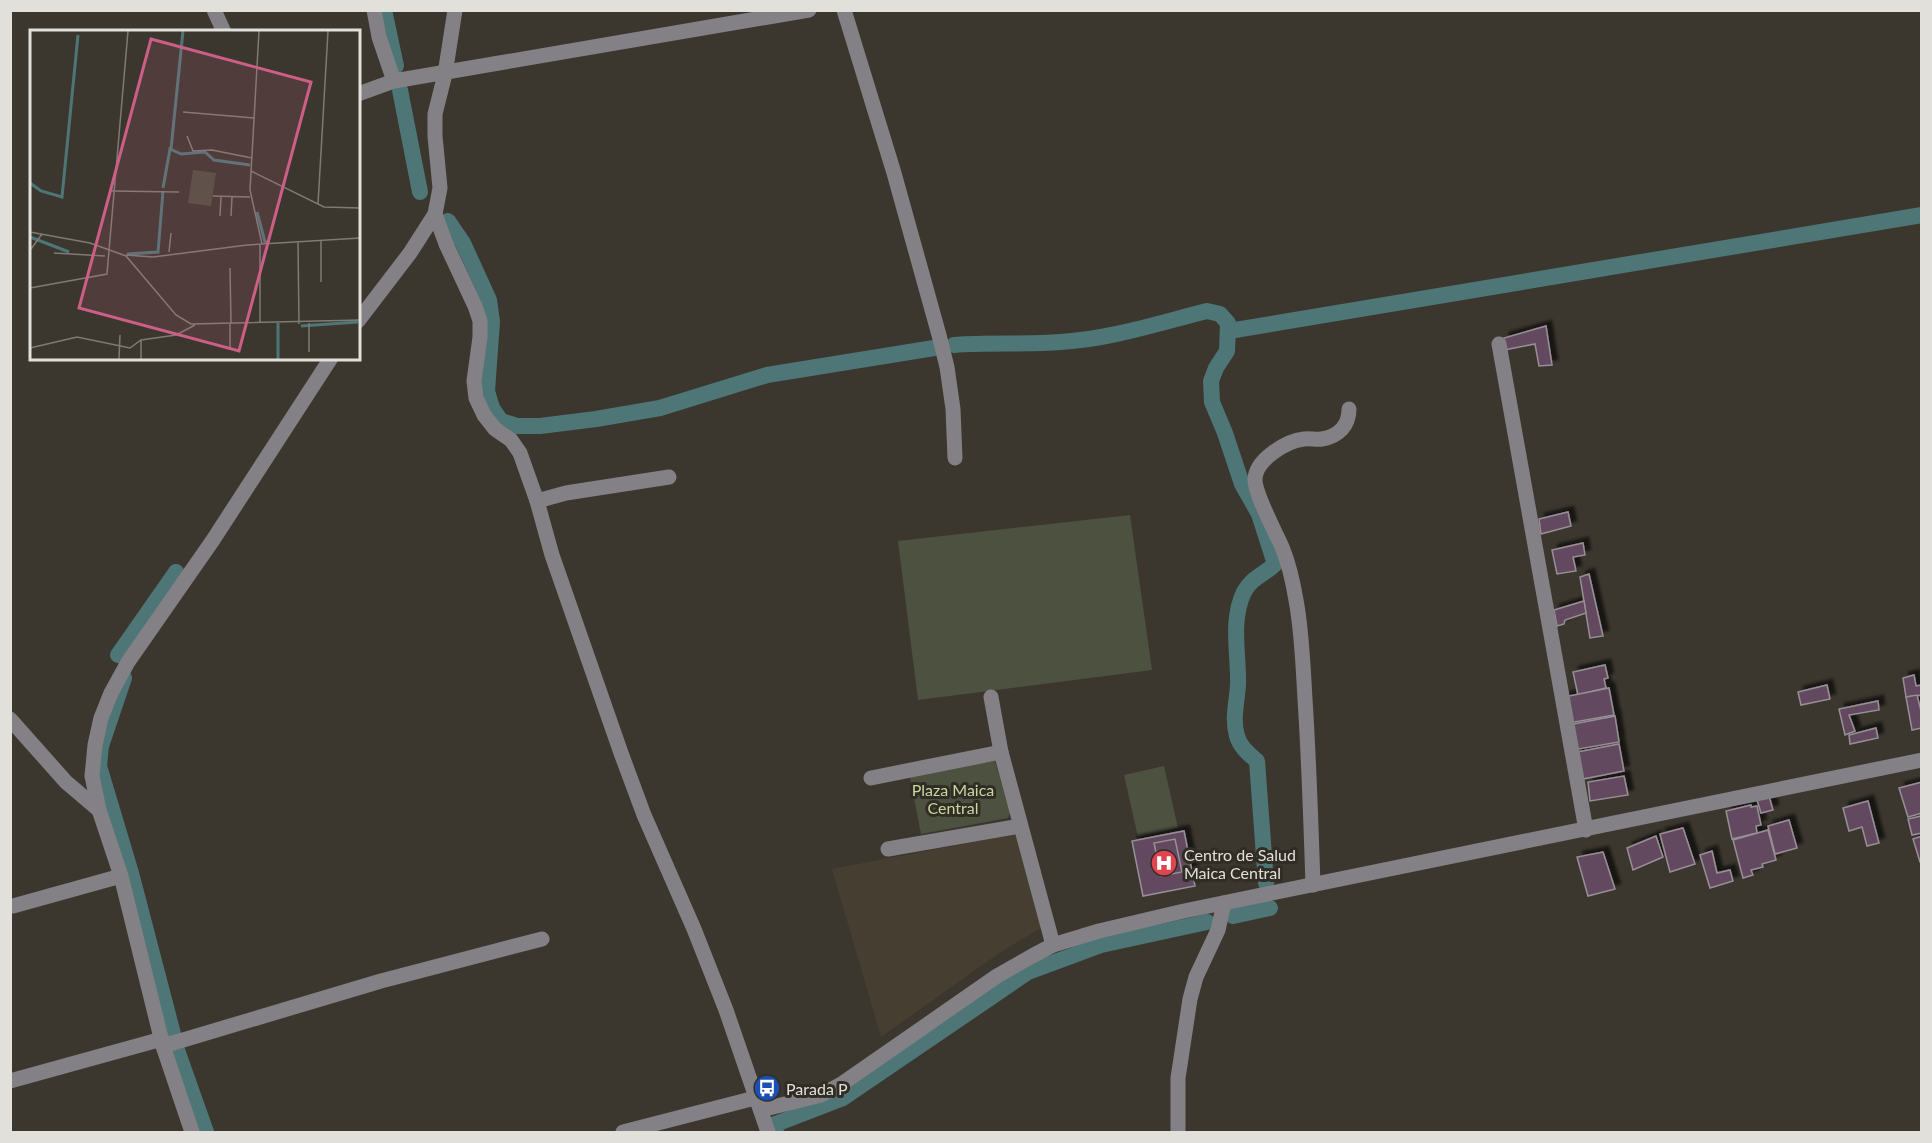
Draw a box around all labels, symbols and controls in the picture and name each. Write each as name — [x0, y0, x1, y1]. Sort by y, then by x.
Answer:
inset map — [30, 30, 360, 360]
park label: Plaza Maica Central — [912, 780, 994, 817]
place label: Centro de Salud Maica Central — [1184, 845, 1296, 882]
hospital icon: Centro de Salud Maica Central — [1149, 848, 1179, 878]
bus stop icon: Parada P — [752, 1073, 782, 1103]
place label: Parada P — [786, 1079, 848, 1098]

